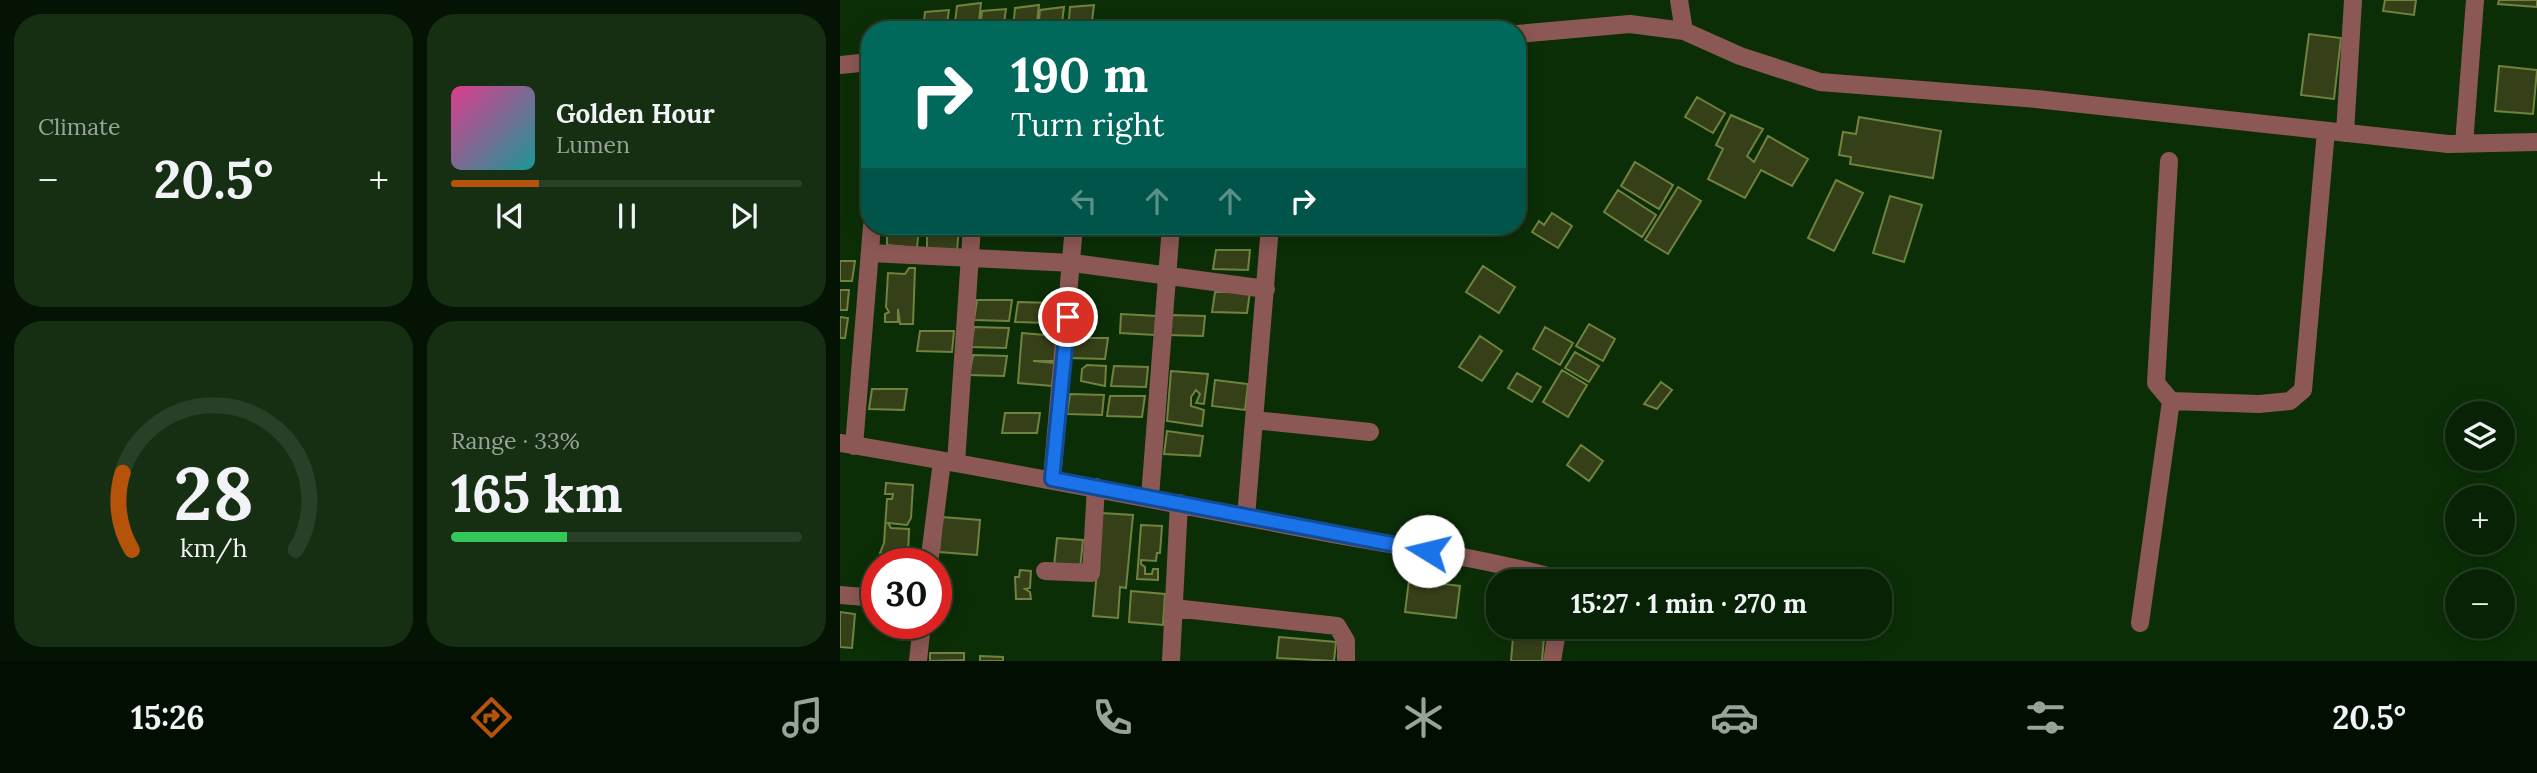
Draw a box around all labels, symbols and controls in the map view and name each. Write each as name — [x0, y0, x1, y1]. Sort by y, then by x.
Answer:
text: 190 m — [1011, 43, 1148, 105]
icon: right — [896, 49, 987, 140]
text: Golden Hour — [556, 97, 715, 130]
text: Turn right — [1011, 104, 1164, 145]
text: Climate — [38, 112, 120, 141]
text: Lumen — [556, 130, 630, 159]
text: 20.5° — [154, 146, 273, 212]
text: − — [38, 156, 58, 204]
text: + — [369, 156, 389, 204]
icon: left — [1065, 182, 1103, 220]
icon: ahead — [1138, 182, 1176, 220]
icon: ahead — [1211, 182, 1249, 220]
icon: right — [1284, 182, 1322, 220]
icon: previous — [491, 197, 529, 235]
icon: pause — [608, 197, 646, 235]
icon: next — [725, 197, 763, 235]
pin — [1038, 287, 1098, 347]
icon: arrive — [1049, 298, 1087, 336]
map controls — [2445, 401, 2515, 639]
button: layers — [2445, 401, 2515, 471]
text: Range · 33% — [451, 426, 580, 455]
text: 28 — [173, 447, 254, 540]
text: 165 km — [451, 460, 623, 526]
button: + — [2445, 485, 2515, 555]
position arrow — [1391, 514, 1465, 588]
text: km/h — [180, 532, 247, 564]
speed limit sign: 30 — [861, 548, 952, 639]
button: − — [2445, 569, 2515, 639]
text: 15:27 · 1 min · 270 m — [1571, 587, 1807, 620]
icon: directions — [467, 693, 516, 742]
icon: music — [778, 693, 827, 742]
icon: phone — [1088, 693, 1137, 742]
icon: climate — [1399, 693, 1448, 742]
icon: car — [1710, 693, 1759, 742]
icon: filters — [2021, 693, 2070, 742]
text: 15:26 — [131, 697, 205, 738]
text: 20.5° — [2332, 697, 2406, 738]

